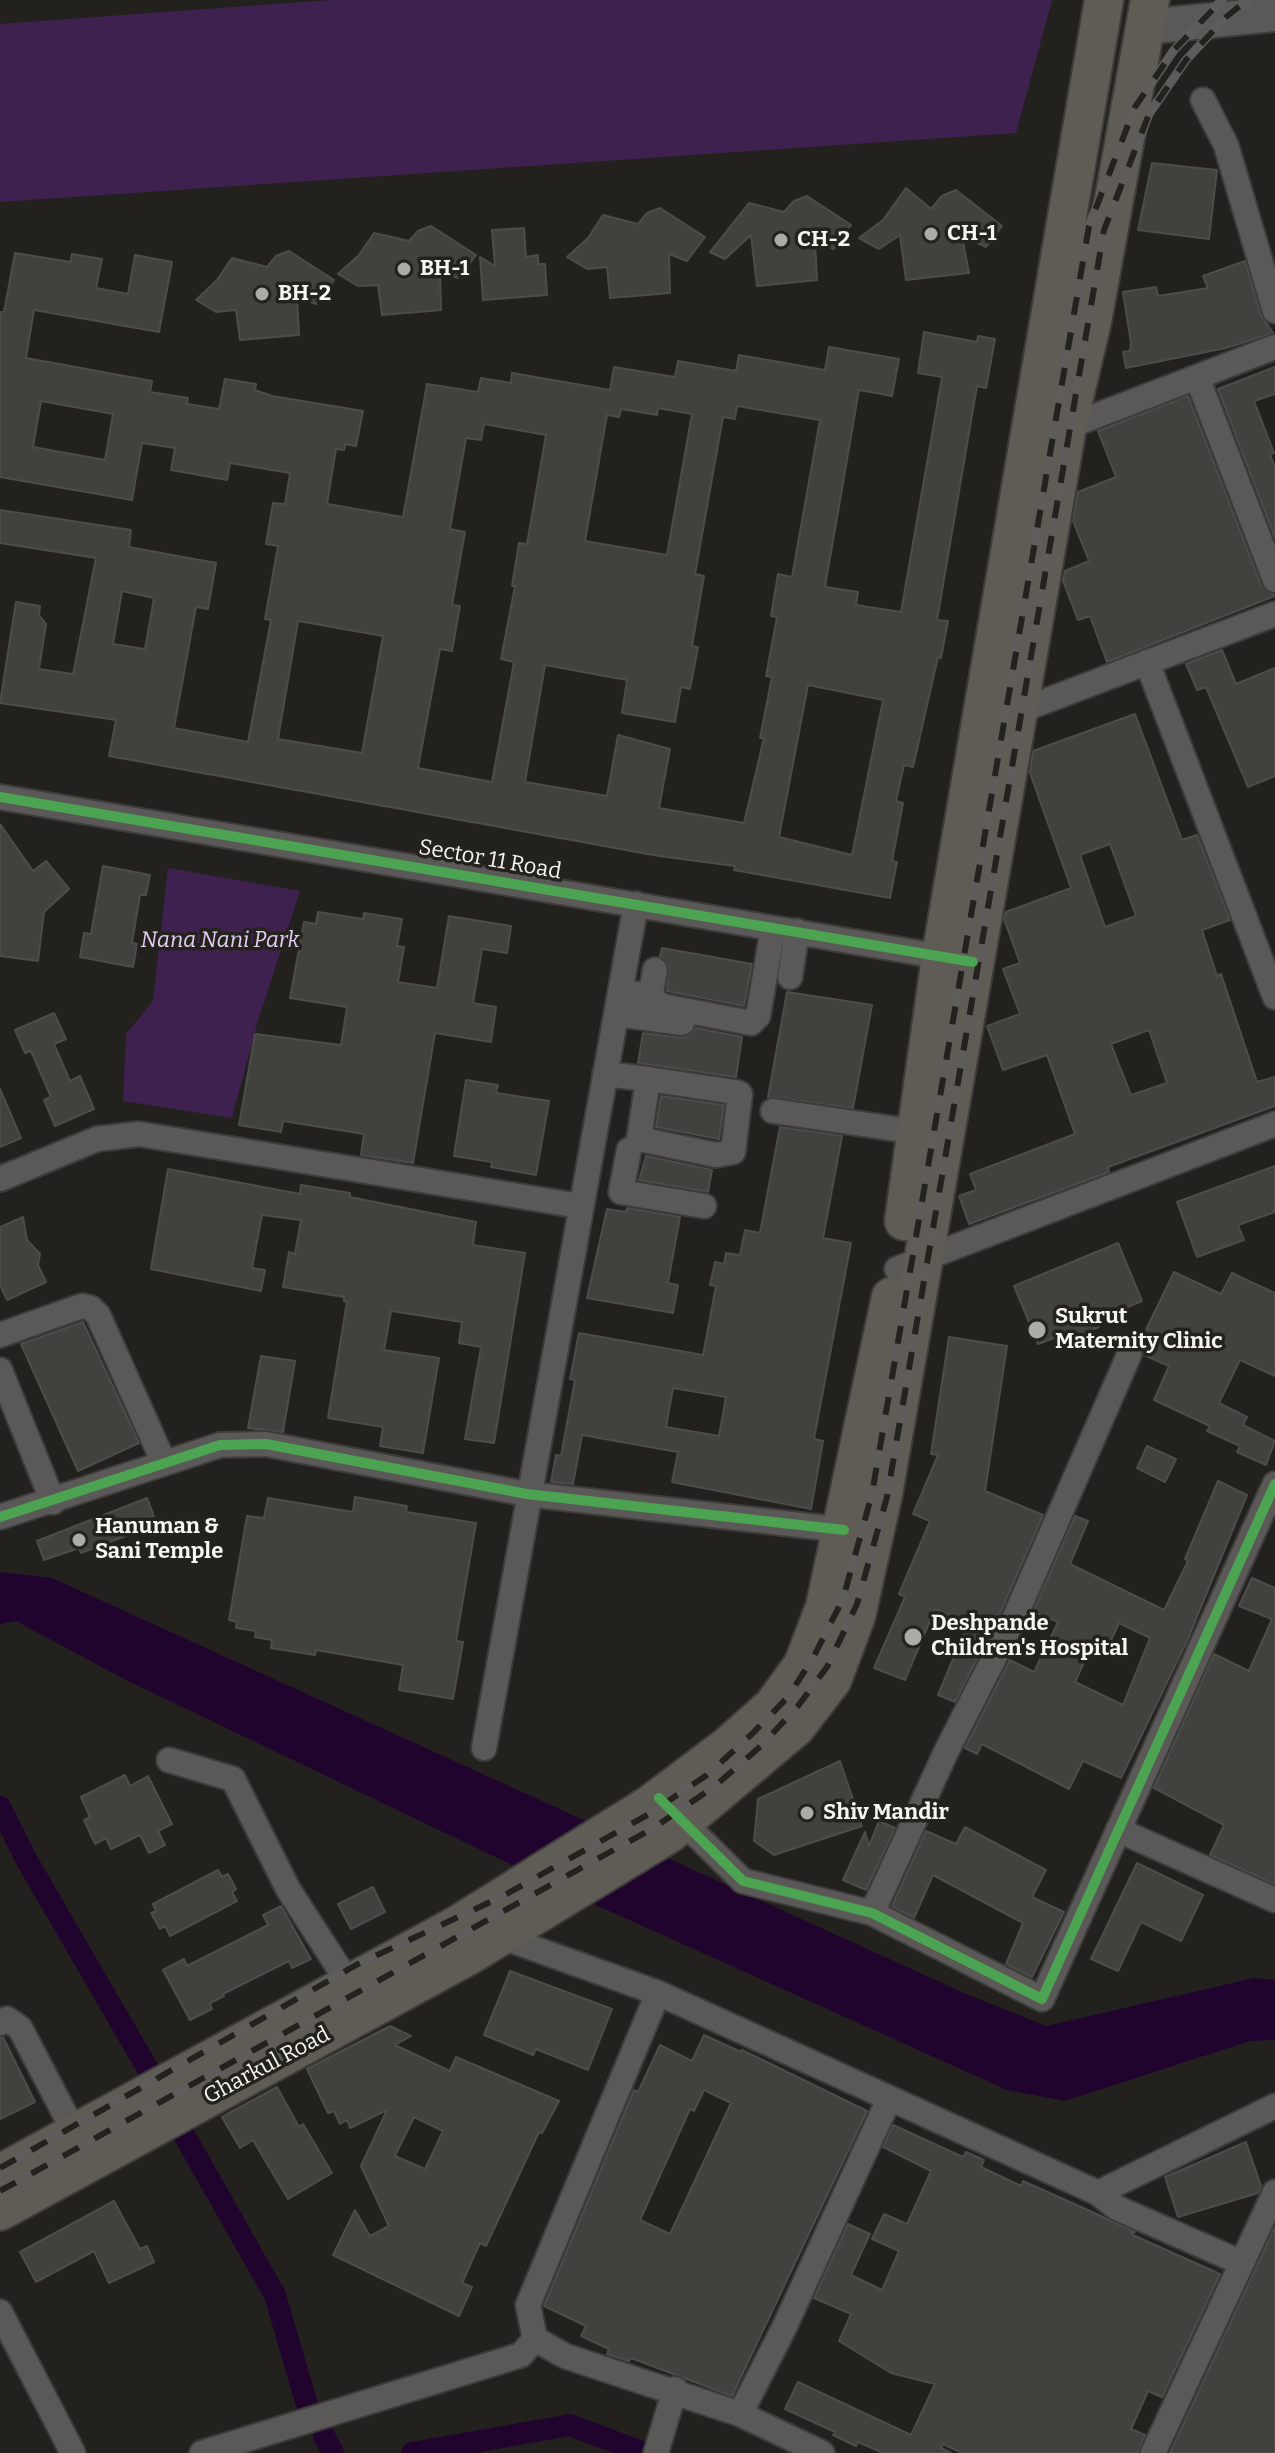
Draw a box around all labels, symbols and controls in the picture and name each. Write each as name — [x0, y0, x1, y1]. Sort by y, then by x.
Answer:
place label: CH-1 — [947, 221, 997, 247]
marker: CH-1 — [922, 225, 940, 243]
place label: CH-2 — [797, 227, 850, 253]
marker: CH-2 — [772, 231, 790, 249]
place label: BH-1 — [420, 256, 469, 282]
marker: BH-1 — [395, 260, 413, 278]
place label: BH-2 — [278, 281, 331, 307]
marker: BH-2 — [253, 285, 271, 303]
street label: Sector 11 Road — [417, 834, 563, 886]
park label: Nana Nani Park — [141, 928, 299, 954]
place label: Sukrut Maternity Clinic — [1055, 1304, 1223, 1356]
marker: Sukrut Maternity Clinic — [1026, 1319, 1048, 1341]
place label: Hanuman & Sani Temple — [95, 1514, 223, 1566]
marker: Hanuman & Sani Temple — [70, 1531, 88, 1549]
place label: Deshpande Children's Hospital — [931, 1611, 1128, 1662]
marker: Deshpande Children's Hospital — [902, 1626, 924, 1648]
place label: Shiv Mandir — [823, 1800, 949, 1826]
marker: Shiv Mandir — [798, 1804, 816, 1822]
street label: Gharkul Road — [199, 2022, 335, 2110]

